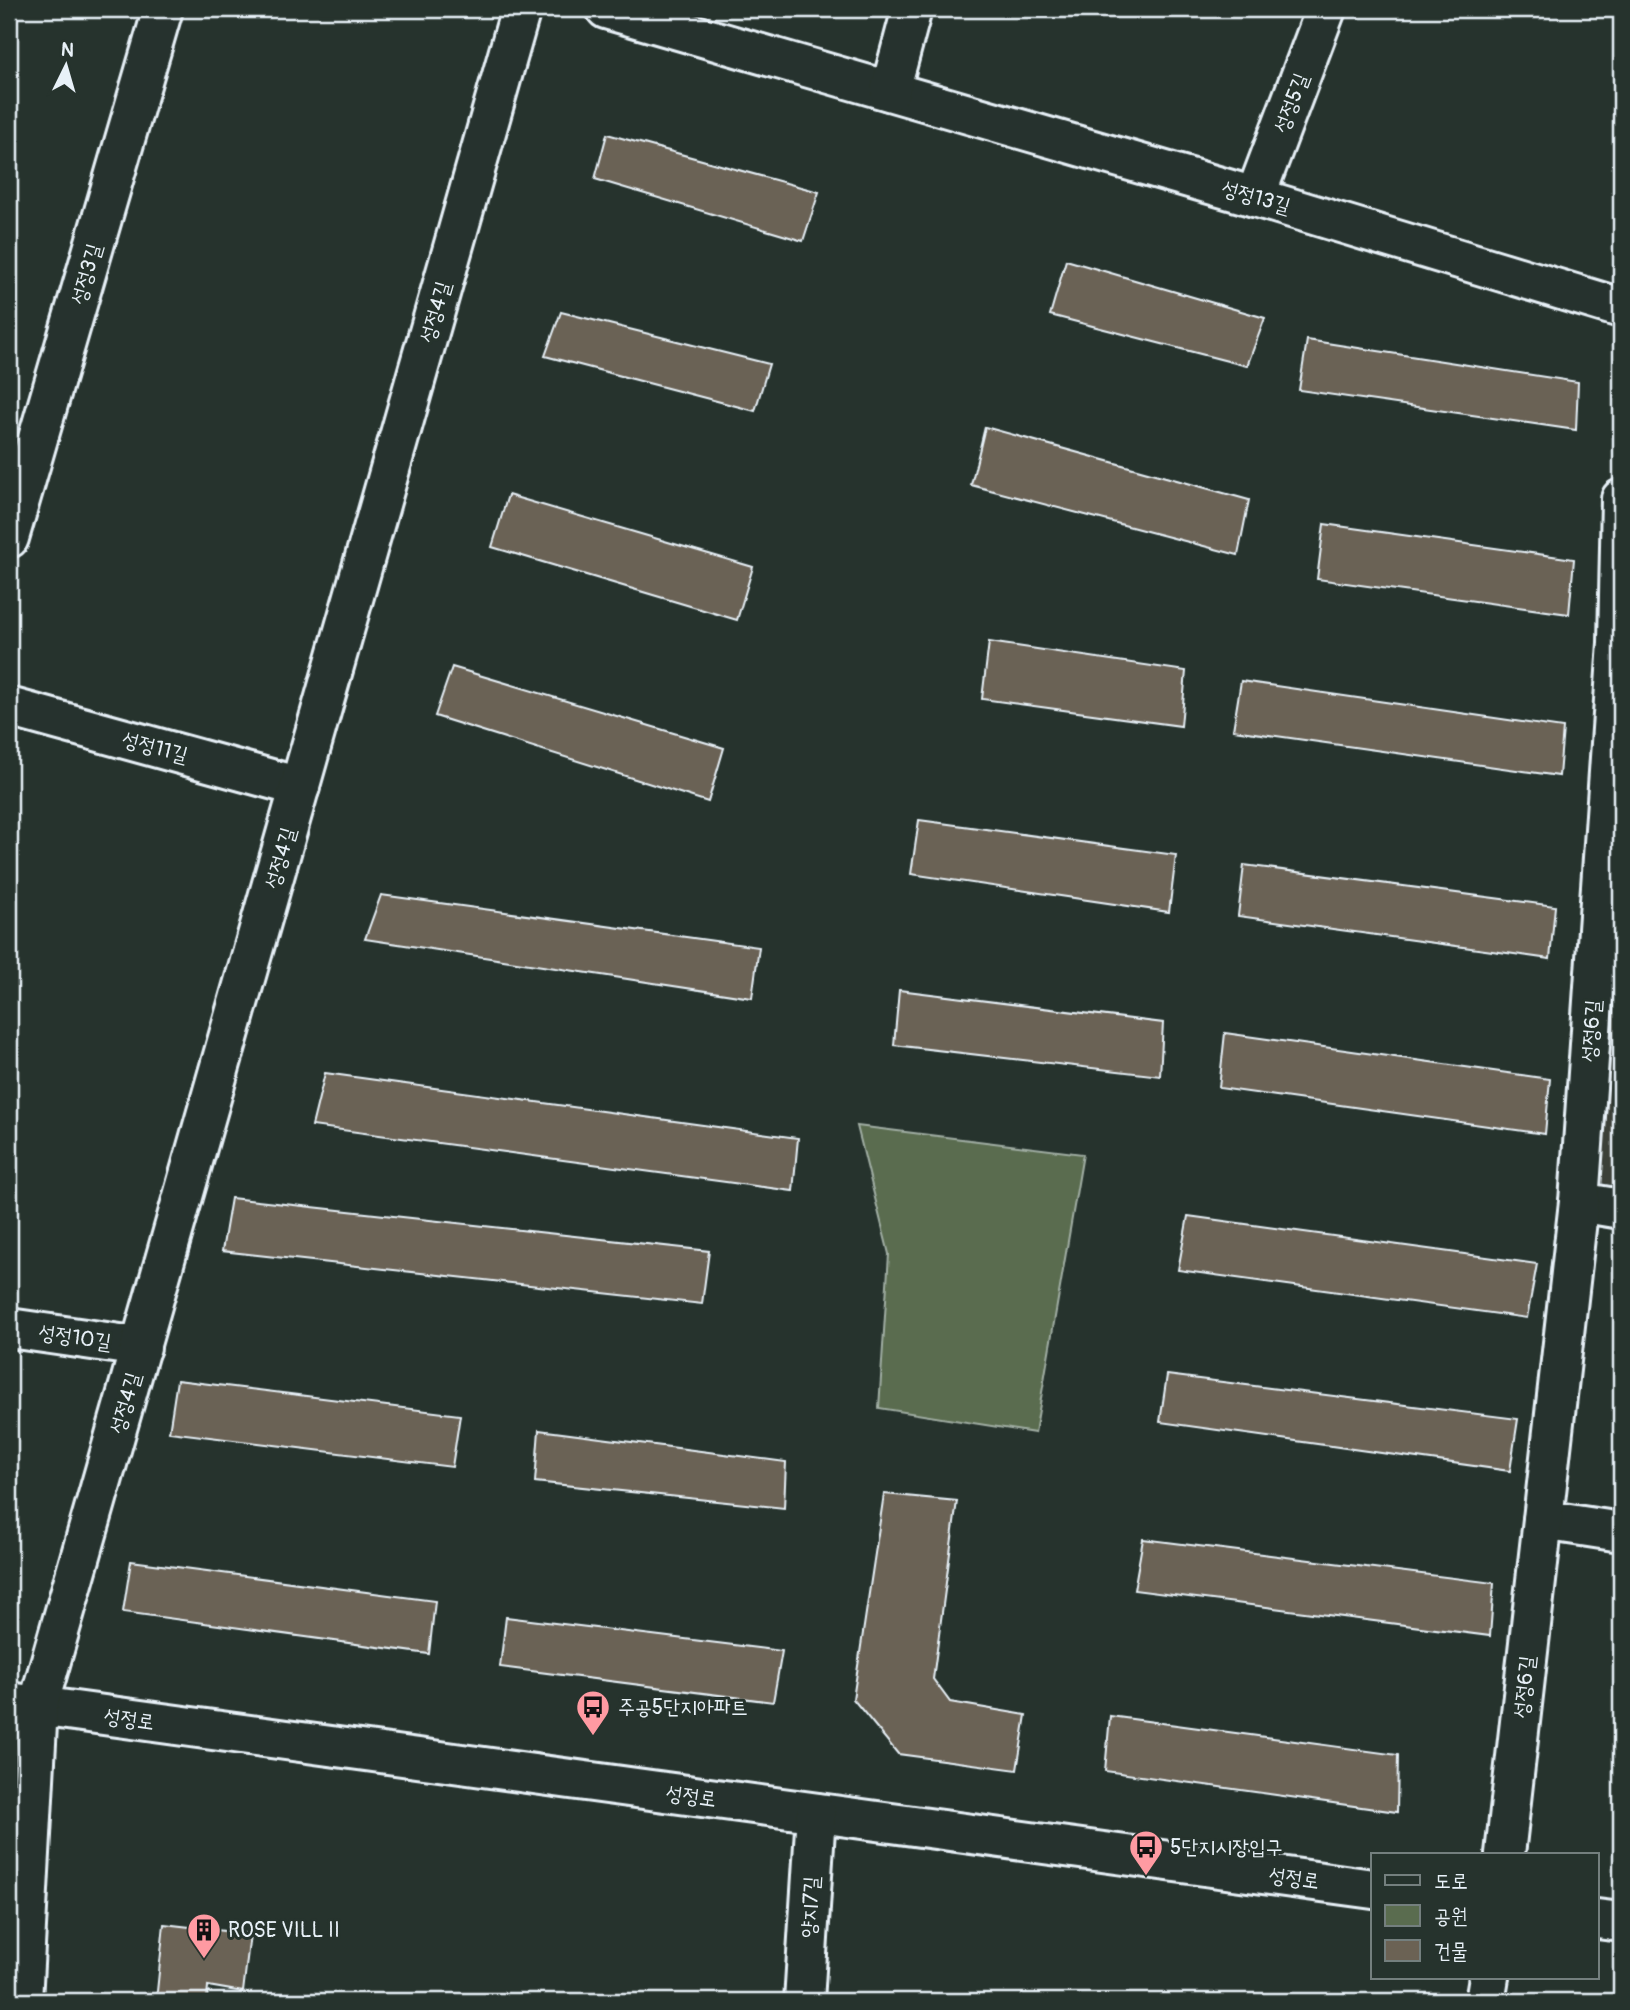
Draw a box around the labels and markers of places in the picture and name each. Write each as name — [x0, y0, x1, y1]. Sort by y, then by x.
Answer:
bus stop icon: 주공5단지아파트 — [574, 1688, 612, 1737]
place label: 주공5단지아파트 — [618, 1694, 748, 1721]
bus stop icon: 5단지시장입구 — [1127, 1828, 1165, 1877]
place label: 5단지시장입구 — [1170, 1834, 1283, 1861]
building icon: ROSE VILL II — [185, 1911, 223, 1960]
place label: ROSE VILL II — [228, 1917, 340, 1944]

